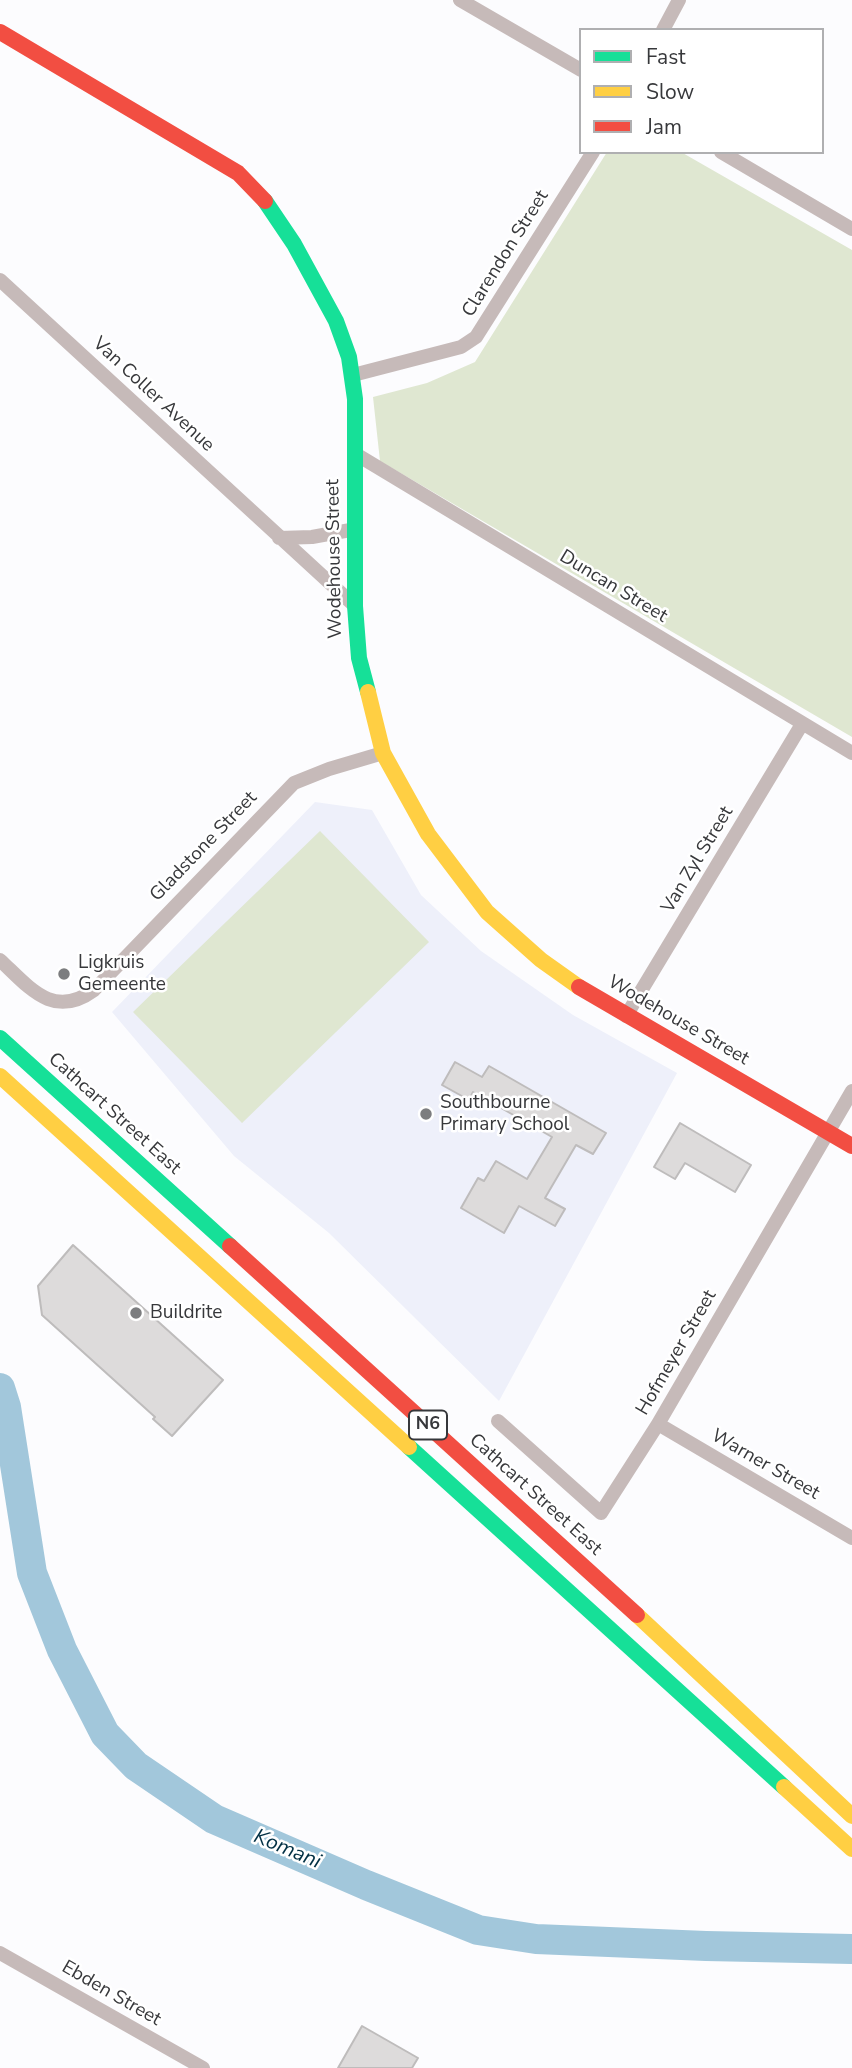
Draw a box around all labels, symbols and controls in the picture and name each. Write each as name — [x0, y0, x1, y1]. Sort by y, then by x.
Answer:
legend — [579, 28, 824, 154]
text: Fast — [646, 43, 686, 71]
text: Slow — [646, 78, 694, 106]
text: Jam — [646, 113, 682, 141]
street label: Clarendon Street — [458, 186, 554, 322]
street label: Van Coller Avenue — [87, 333, 219, 457]
street label: Wodehouse Street — [322, 479, 348, 639]
street label: Duncan Street — [555, 546, 671, 628]
street label: Gladstone Street — [146, 787, 262, 907]
street label: Van Zyl Street — [657, 802, 739, 918]
place label: Ligkruis Gemeente — [78, 952, 166, 996]
marker: Ligkruis Gemeente — [56, 966, 72, 982]
street label: Wodehouse Street — [603, 971, 753, 1071]
street label: Cathcart Street East — [43, 1048, 185, 1180]
place label: Southbourne Primary School — [440, 1092, 569, 1136]
marker: Southbourne Primary School — [418, 1106, 434, 1122]
street label: Hofmeyer Street — [632, 1286, 722, 1420]
place label: Buildrite — [150, 1302, 222, 1324]
marker: Buildrite — [128, 1305, 144, 1321]
road number: N6 — [409, 1410, 447, 1440]
street label: Warner Street — [707, 1425, 823, 1505]
street label: Cathcart Street East — [464, 1429, 606, 1561]
water label: Komani — [250, 1825, 324, 1875]
street label: Ebden Street — [57, 1956, 165, 2032]

